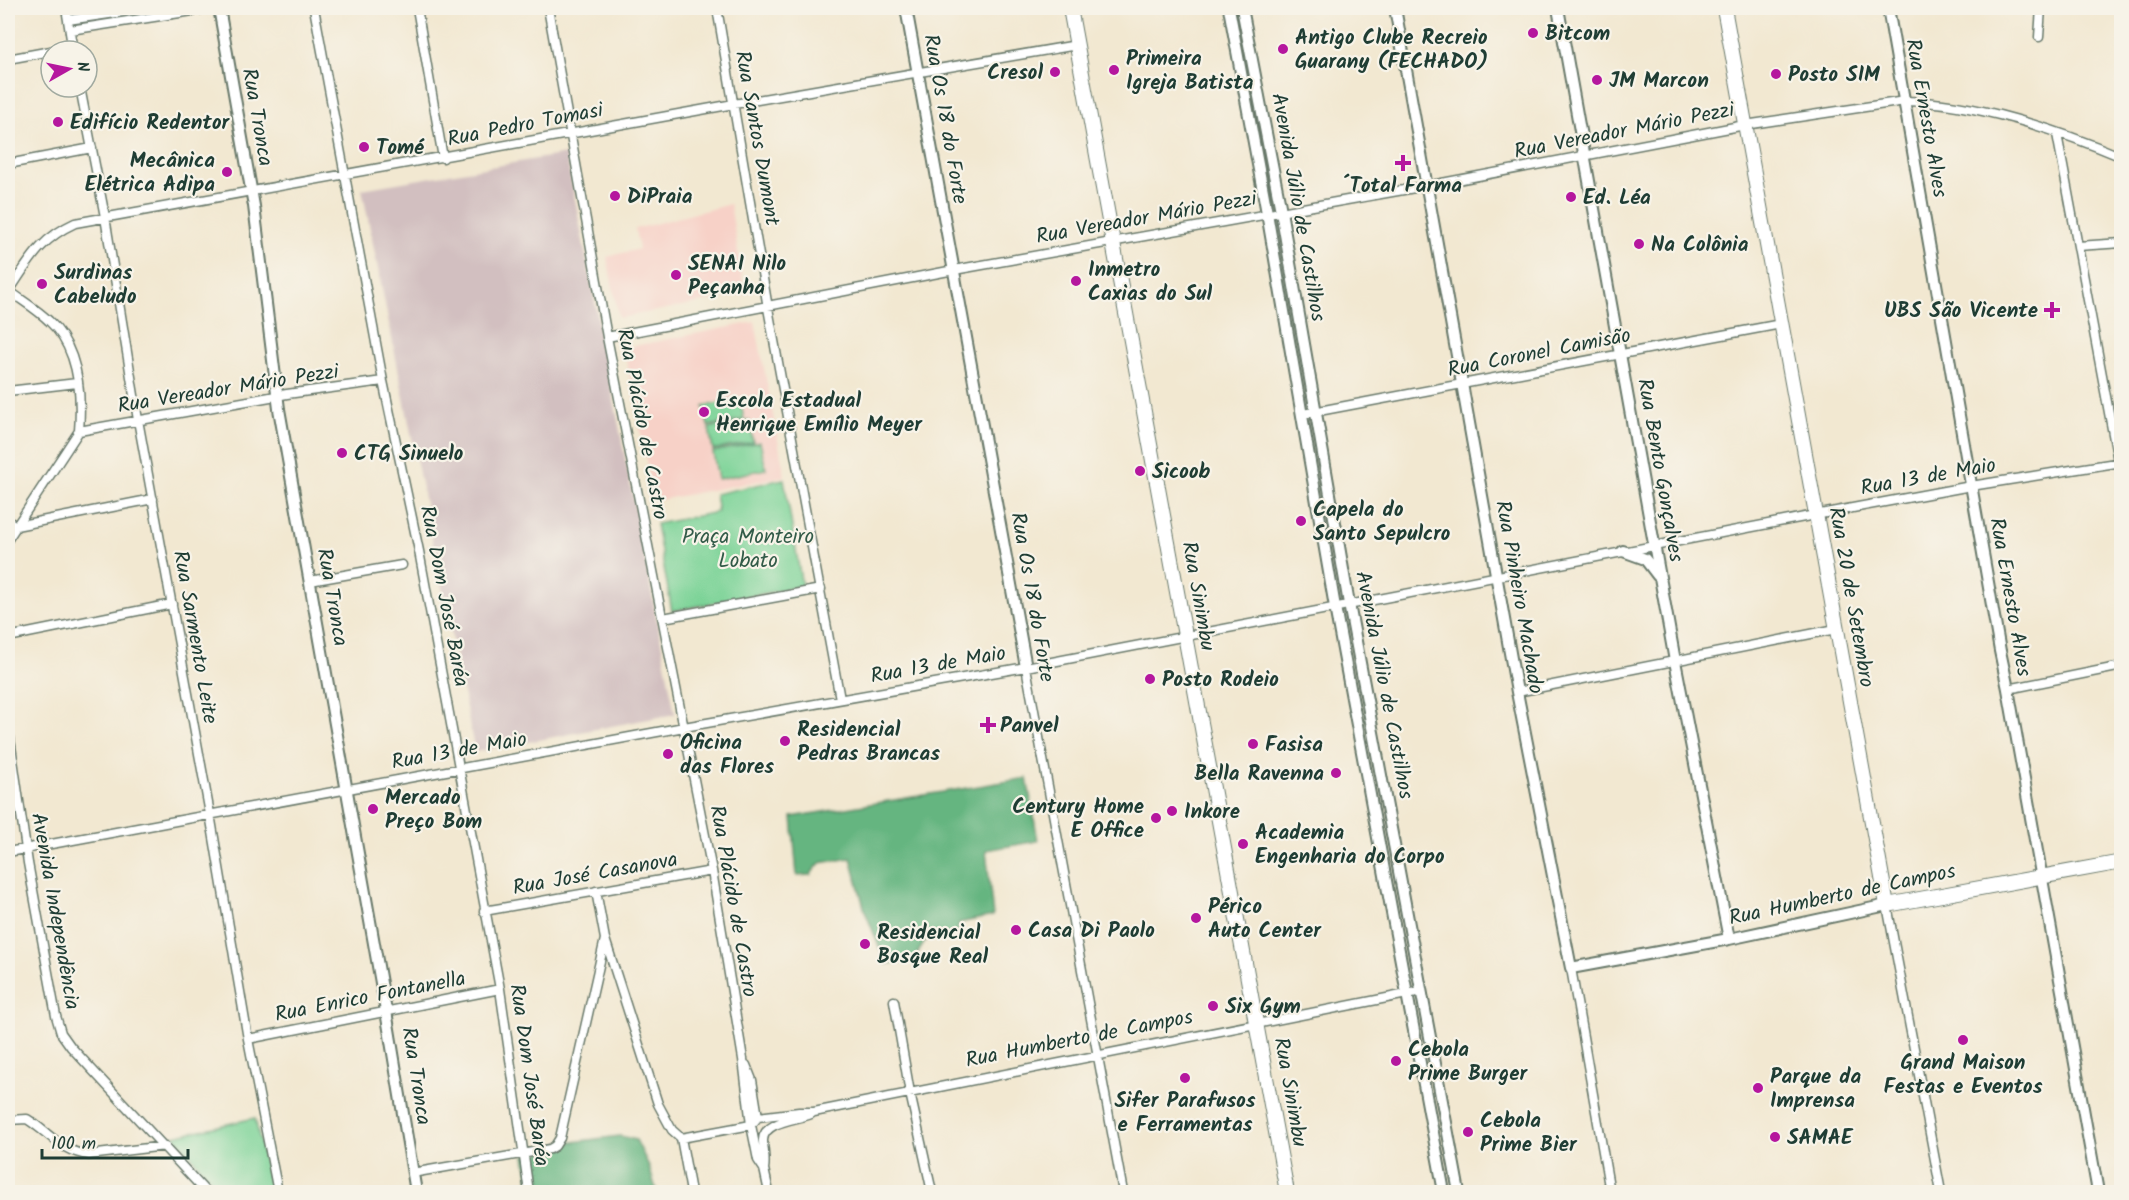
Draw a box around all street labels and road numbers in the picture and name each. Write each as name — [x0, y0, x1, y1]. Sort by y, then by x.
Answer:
street label: Rua Os 18 do Forte — [913, 32, 976, 207]
street label: Rua Ernesto Alves — [1895, 36, 1956, 200]
street label: Rua Santos Dumont — [725, 48, 788, 229]
street label: Rua Tronca — [232, 66, 281, 169]
street label: Avenida Júlio de Castilhos — [1261, 90, 1334, 324]
street label: Rua Pedro Tomasi — [445, 94, 607, 157]
street label: Rua Vereador Mário Pezzi — [1511, 94, 1738, 169]
street label: Rua Vereador Mário Pezzi — [1033, 183, 1260, 254]
street label: Rua Coronel Camisão — [1445, 320, 1634, 387]
street label: Rua Plácido de Castro — [607, 326, 676, 523]
street label: Rua Vereador Mário Pezzi — [115, 356, 342, 423]
street label: Rua Bento Gonçalves — [1627, 376, 1692, 565]
street label: Rua 13 de Maio — [1858, 449, 1999, 506]
street label: Rua Pinheiro Machado — [1485, 498, 1552, 696]
street label: Rua Dom José Baréa — [410, 503, 477, 690]
street label: Rua 20 de Setembro — [1818, 505, 1883, 690]
street label: Rua Os 18 do Forte — [1000, 510, 1063, 685]
street label: Rua Ernesto Alves — [1979, 515, 2040, 679]
street label: Rua Sinimbu — [1172, 539, 1223, 654]
street label: Rua Tronca — [307, 546, 356, 649]
street label: Rua Sarmento Leite — [163, 548, 226, 727]
street label: Avenida Júlio de Castilhos — [1345, 568, 1422, 802]
street label: Rua 13 de Maio — [868, 637, 1009, 694]
street label: Rua 13 de Maio — [389, 723, 530, 780]
street label: Rua Plácido de Castro — [699, 803, 766, 1000]
street label: Avenida Independência — [21, 810, 88, 1012]
street label: Rua José Casanova — [510, 844, 680, 905]
street label: Rua Humberto de Campos — [1726, 855, 1959, 936]
street label: Rua Enrico Fontanella — [272, 963, 469, 1032]
street label: Rua Dom José Baréa — [499, 982, 558, 1169]
street label: Rua Humberto de Campos — [963, 1001, 1196, 1078]
street label: Rua Tronca — [391, 1025, 440, 1128]
street label: Rua Sinimbu — [1264, 1035, 1315, 1150]

